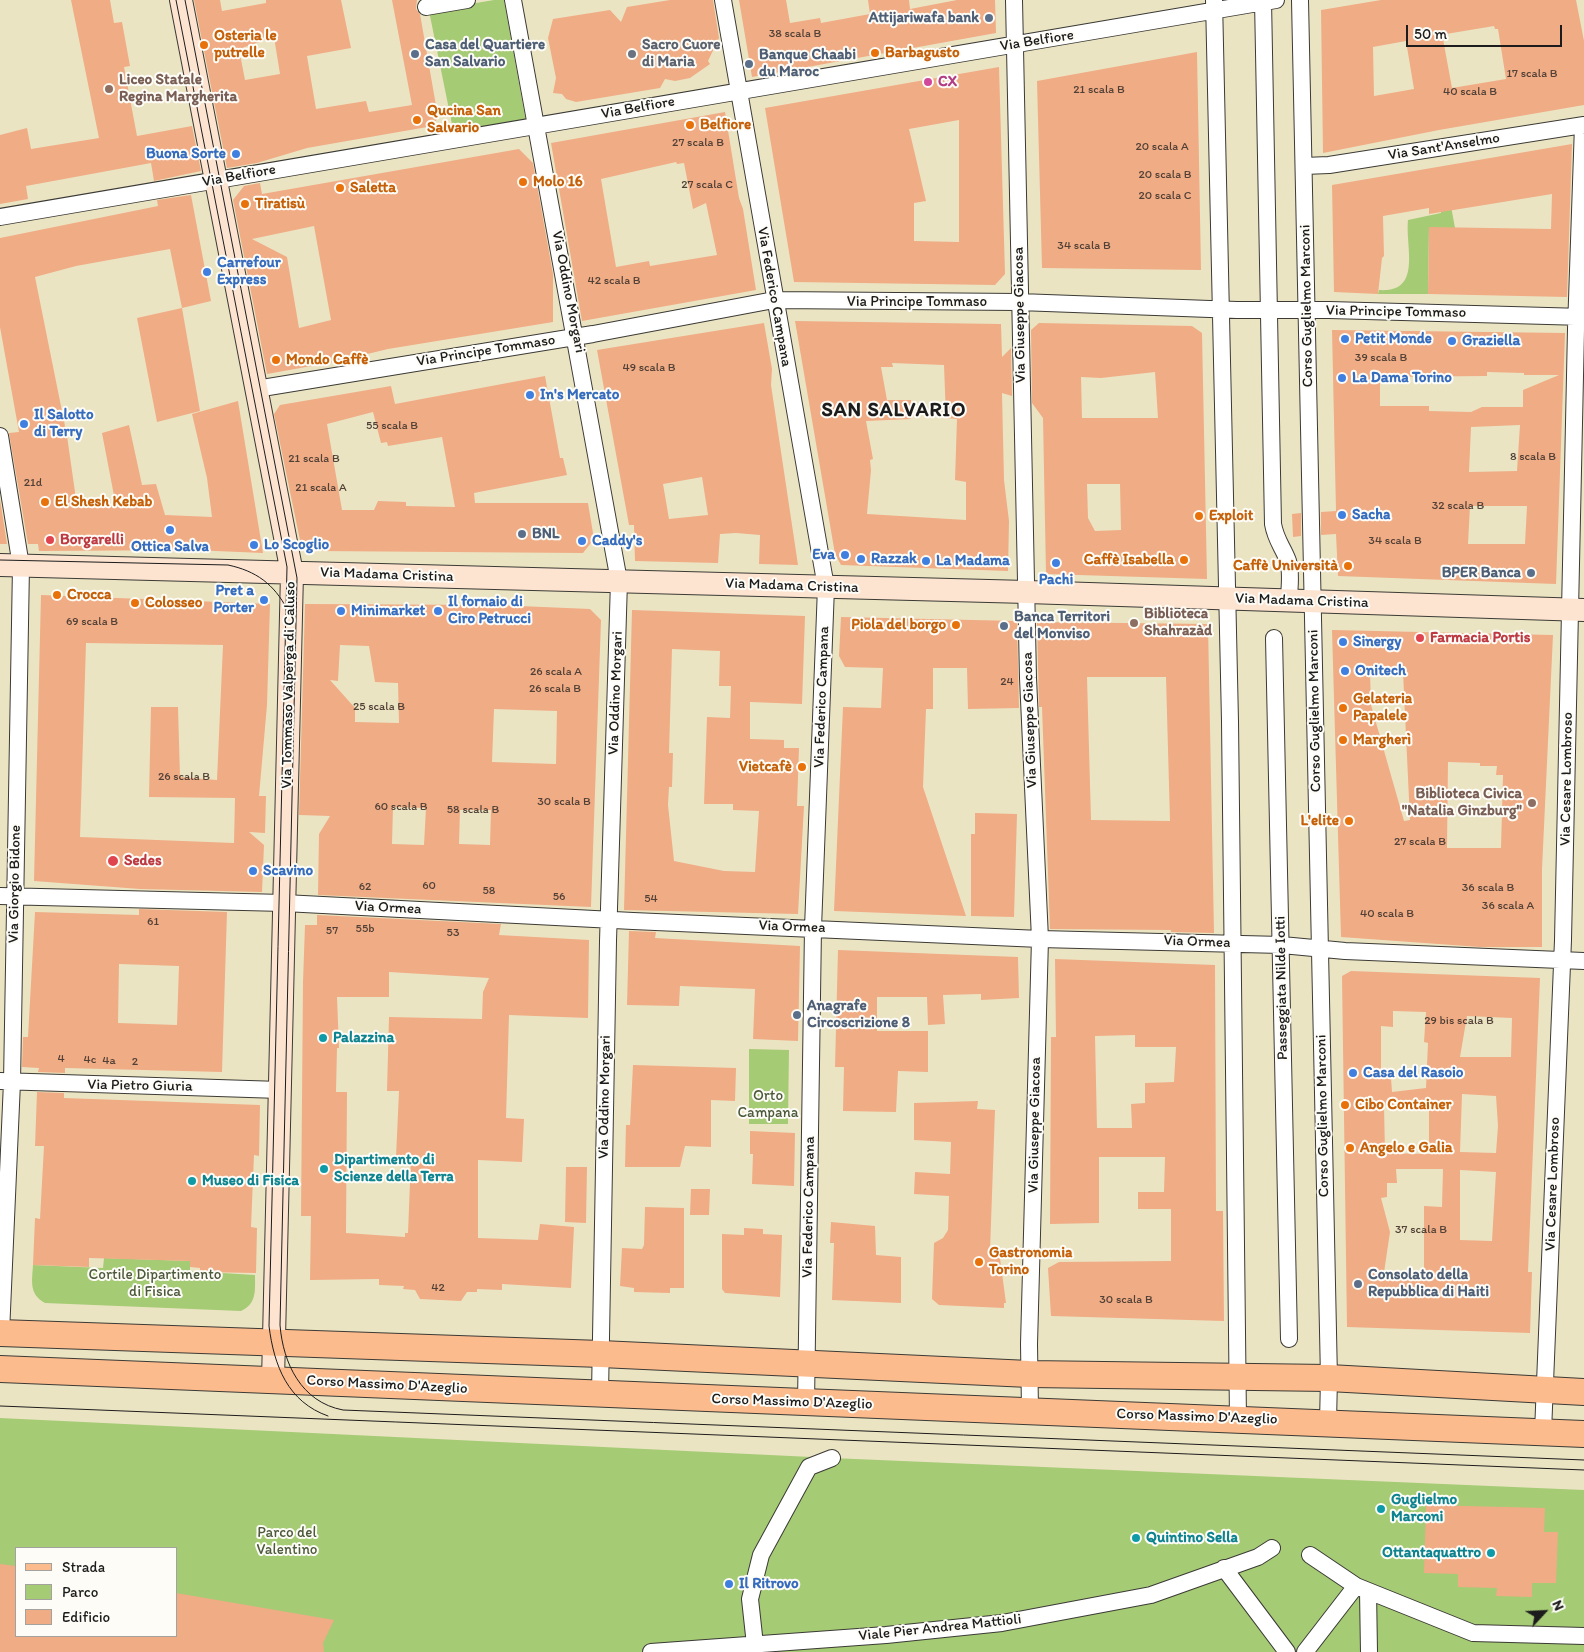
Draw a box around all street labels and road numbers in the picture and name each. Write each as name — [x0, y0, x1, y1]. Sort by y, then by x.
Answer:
street label: Via Belfiore — [999, 26, 1075, 56]
street label: Via Belfiore — [600, 93, 676, 123]
street label: Via Sant'Anselmo — [1387, 129, 1501, 165]
street label: Via Belfiore — [201, 161, 277, 191]
street label: Corso Guglielmo Marconi — [1297, 224, 1317, 388]
street label: Via Federico Campana — [753, 226, 795, 368]
street label: Via Oddino Morgari — [547, 229, 589, 355]
street label: Via Giuseppe Giacosa — [1010, 247, 1030, 383]
street label: Via Principe Tommaso — [847, 293, 987, 311]
street label: Via Principe Tommaso — [1326, 302, 1466, 322]
street label: Via Principe Tommaso — [415, 331, 557, 371]
street label: Via Madama Cristina — [320, 564, 454, 586]
street label: Via Madama Cristina — [725, 575, 859, 597]
street label: Via Tommaso Valperga di Caluso — [278, 581, 300, 789]
street label: Via Madama Cristina — [1235, 590, 1369, 612]
street label: Via Federico Campana — [811, 626, 833, 768]
street label: Corso Guglielmo Marconi — [1305, 629, 1325, 793]
street label: Via Oddino Morgari — [605, 631, 627, 755]
street label: Via Giuseppe Giacosa — [1019, 652, 1041, 788]
street label: Via Cesare Lombroso — [1557, 712, 1577, 846]
street label: Via Giorgio Bidone — [5, 825, 25, 943]
street label: Via Ormea — [354, 897, 422, 919]
street label: Passeggiata Nilde Iotti — [1272, 916, 1292, 1060]
street label: Via Ormea — [758, 917, 826, 937]
street label: Via Ormea — [1163, 932, 1231, 952]
street label: Corso Guglielmo Marconi — [1313, 1034, 1333, 1198]
street label: Via Oddino Morgari — [595, 1035, 615, 1159]
street label: Via Giuseppe Giacosa — [1025, 1057, 1045, 1193]
street label: Via Pietro Giuria — [87, 1076, 193, 1096]
street label: Via Cesare Lombroso — [1542, 1117, 1564, 1251]
street label: Via Federico Campana — [799, 1136, 819, 1278]
street label: Corso Massimo D'Azeglio — [306, 1372, 468, 1398]
street label: Corso Massimo D'Azeglio — [711, 1390, 873, 1414]
street label: Corso Massimo D'Azeglio — [1116, 1405, 1278, 1429]
street label: Viale Pier Andrea Mattioli — [858, 1611, 1022, 1645]

